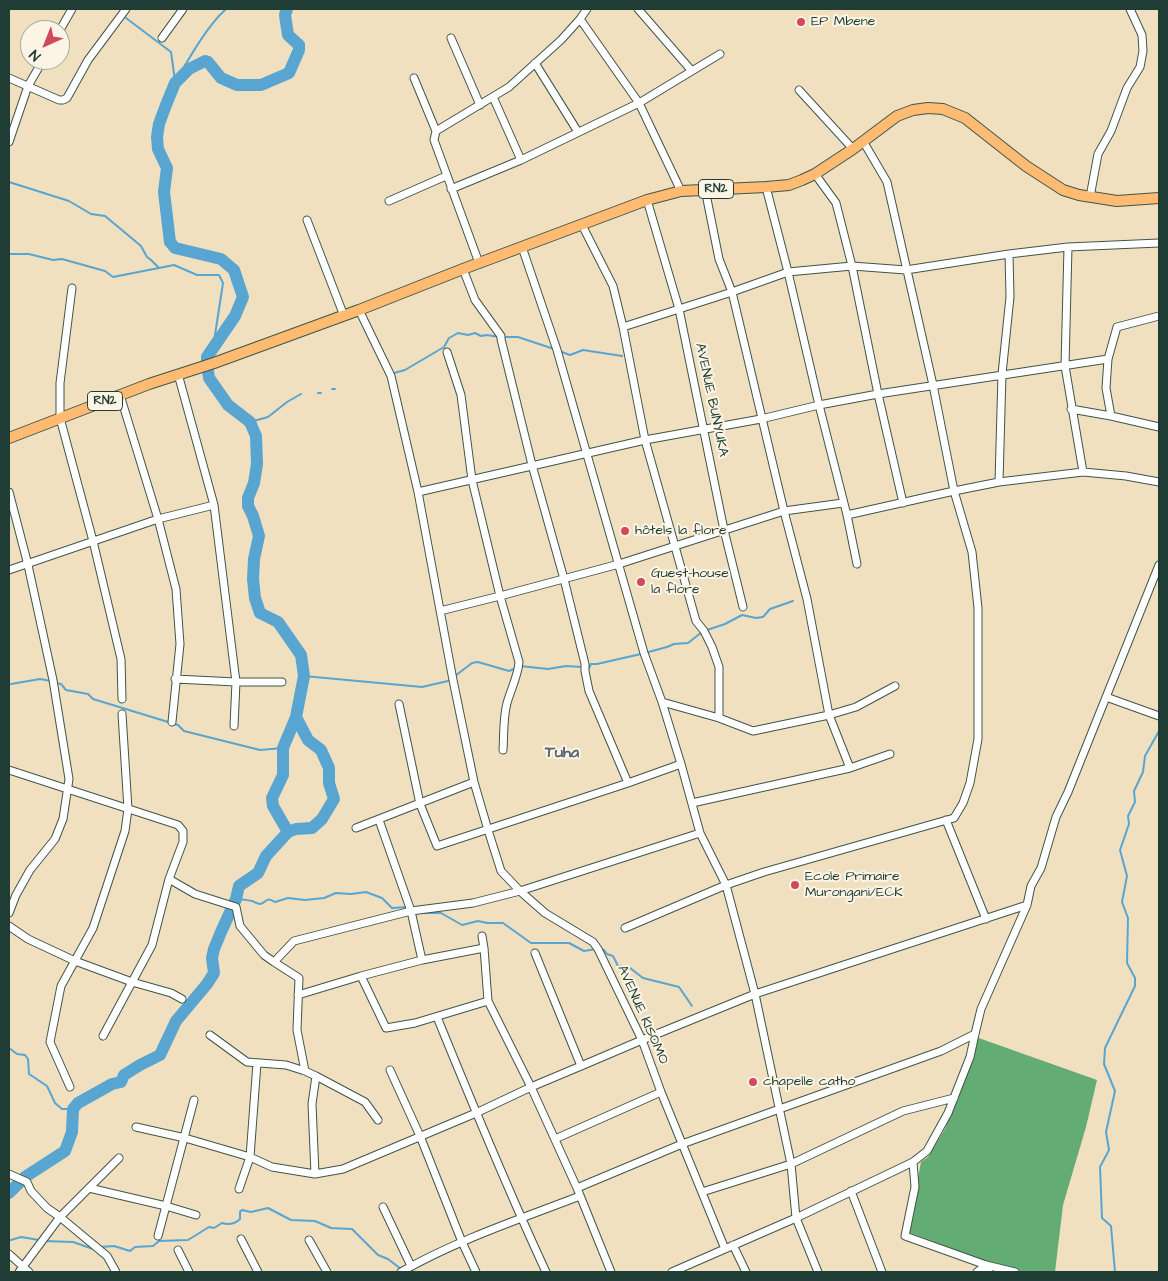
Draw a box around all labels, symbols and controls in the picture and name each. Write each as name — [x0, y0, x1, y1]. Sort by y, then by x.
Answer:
place label: EP Mbene — [811, 14, 875, 30]
marker: EP Mbene — [795, 16, 807, 28]
north arrow — [20, 20, 70, 70]
text: N — [25, 45, 45, 65]
road number: RN2 — [698, 180, 734, 198]
street label: AVENUE BUNYUKA — [691, 342, 731, 458]
road number: RN2 — [88, 392, 122, 411]
place label: hôtels la flore — [635, 523, 726, 539]
marker: hôtels la flore — [619, 525, 631, 537]
place label: Guest-house la flore — [651, 566, 729, 598]
marker: Guest-house la flore — [635, 576, 647, 588]
district label: Tuha — [545, 744, 579, 764]
place label: Ecole Primaire Murongani/ECK — [805, 869, 903, 902]
marker: Ecole Primaire Murongani/ECK — [789, 879, 801, 891]
street label: AVENUE KISOMO — [613, 963, 671, 1067]
place label: chapelle catho — [763, 1074, 855, 1090]
marker: chapelle catho — [747, 1076, 759, 1088]

